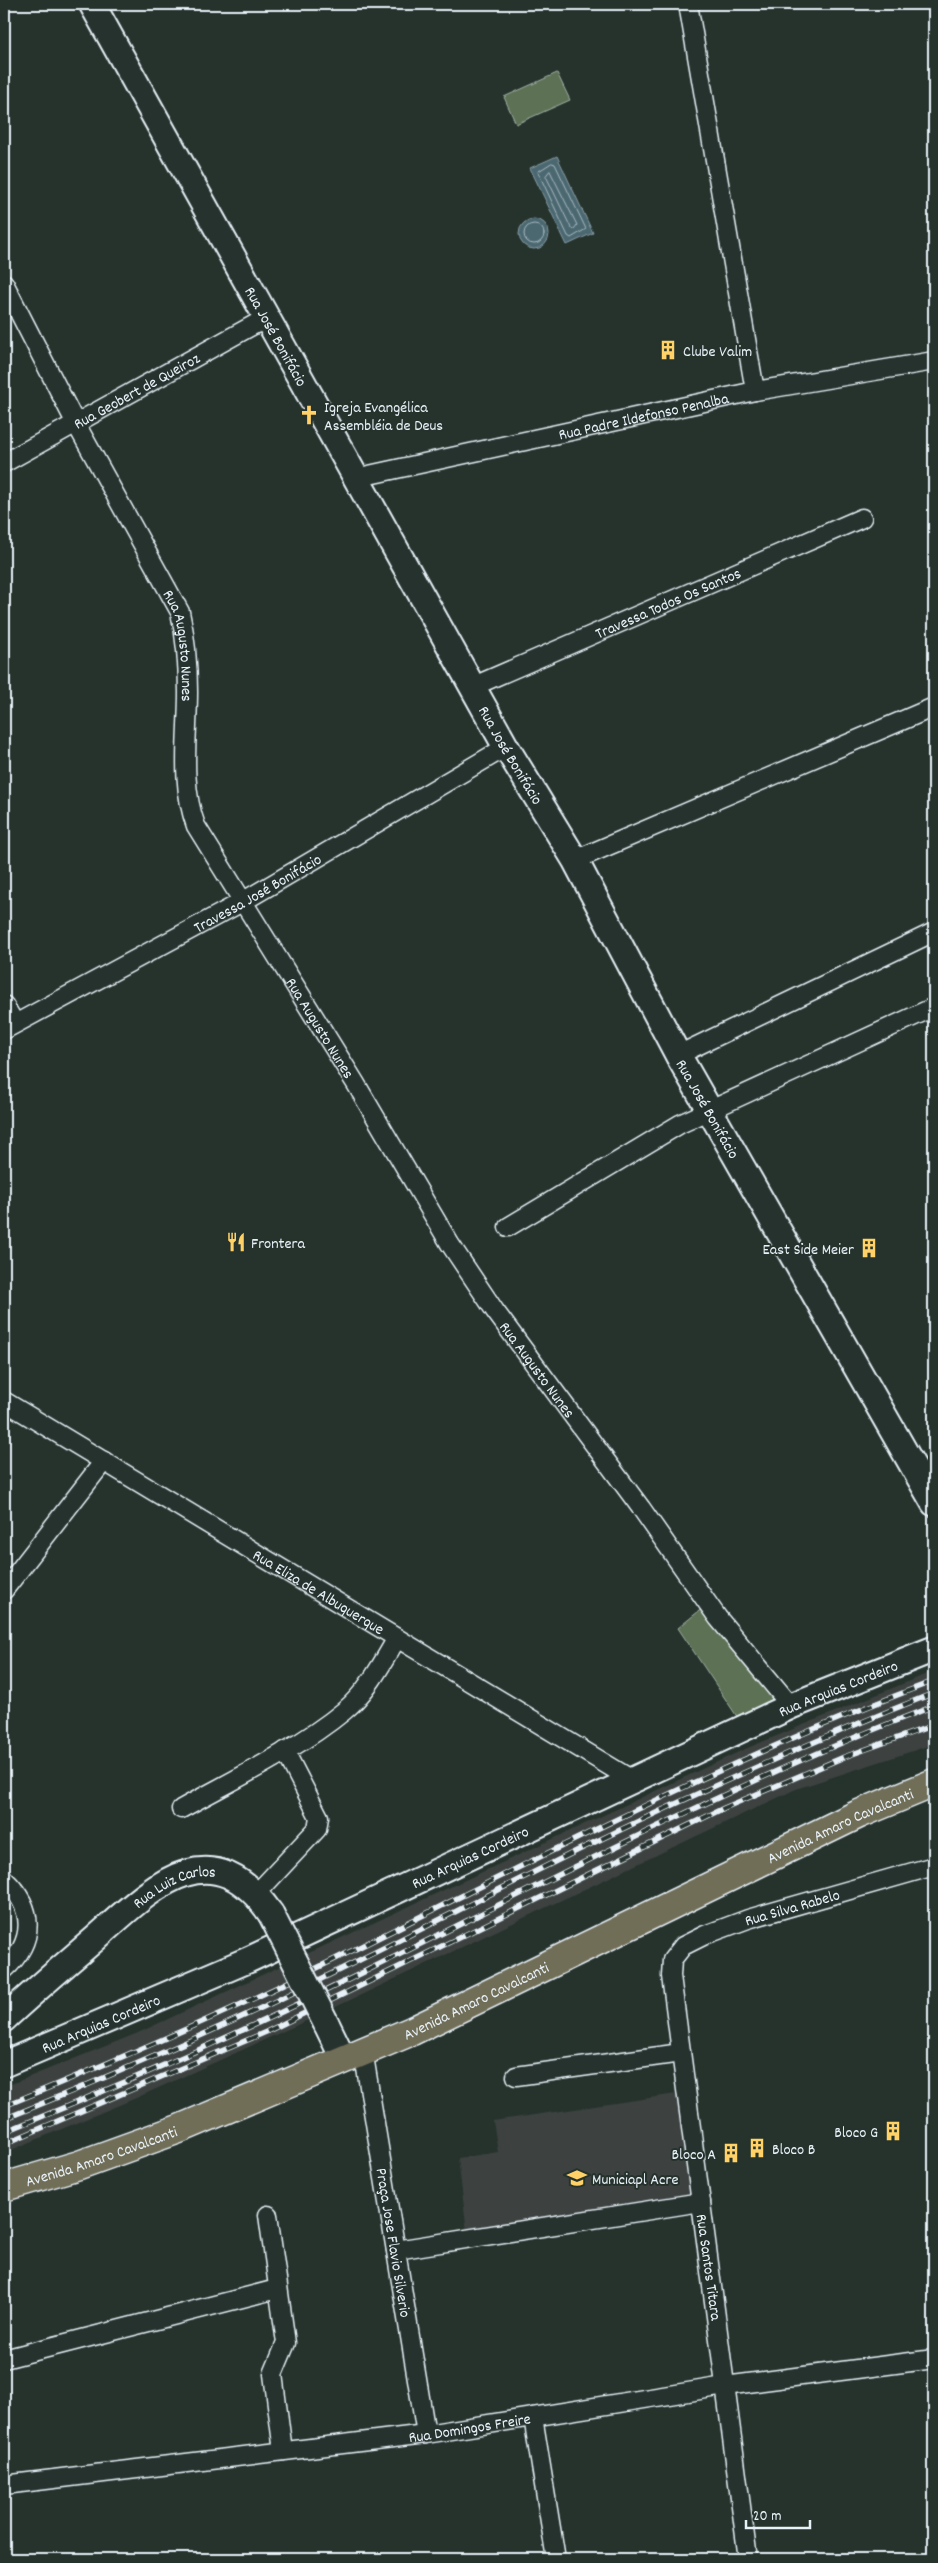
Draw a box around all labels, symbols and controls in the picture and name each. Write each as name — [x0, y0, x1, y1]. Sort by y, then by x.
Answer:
street label: Rua José Bonifácio — [238, 283, 312, 391]
building icon: Clube Valim — [657, 339, 679, 361]
place label: Clube Valim — [683, 341, 752, 364]
street label: Rua Geobert de Queiroz — [70, 348, 205, 436]
street label: Rua Padre Ildefonso Penalba — [557, 388, 731, 447]
place label: Igreja Evangélica Assembléia de Deus — [324, 397, 443, 438]
church icon: Igreja Evangélica Assembléia de Deus — [298, 404, 320, 426]
street label: Travessa Todos Os Santos — [592, 563, 745, 646]
street label: Rua Augusto Nunes — [156, 586, 197, 702]
street label: Rua José Bonifácio — [471, 702, 548, 810]
street label: Travessa José Bonifácio — [190, 849, 326, 940]
street label: Rua Augusto Nunes — [279, 974, 359, 1084]
street label: Rua José Bonifácio — [669, 1056, 744, 1164]
restaurant icon: Frontera — [225, 1231, 247, 1253]
place label: Frontera — [251, 1233, 305, 1256]
building icon: East Side Meier — [858, 1237, 880, 1259]
place label: East Side Meier — [762, 1239, 854, 1262]
street label: Rua Augusto Nunes — [493, 1318, 580, 1424]
street label: Rua Eliza de Albuquerque — [248, 1545, 388, 1642]
street label: Rua Arquias Cordeiro — [775, 1656, 902, 1724]
street label: Avenida Amaro Cavalcanti — [764, 1784, 918, 1871]
street label: Rua Arquias Cordeiro — [408, 1821, 533, 1896]
street label: Rua Luiz Carlos — [129, 1861, 217, 1915]
street label: Rua Silva Rabelo — [742, 1884, 843, 1933]
street label: Avenida Amaro Cavalcanti — [400, 1957, 553, 2047]
street label: Rua Arquias Cordeiro — [39, 1990, 165, 2061]
building icon: Bloco G — [882, 2120, 904, 2142]
street label: Avenida Amaro Cavalcanti — [23, 2121, 181, 2194]
place label: Bloco G — [834, 2122, 878, 2145]
building icon: Bloco B — [746, 2137, 768, 2159]
place label: Bloco B — [772, 2139, 815, 2162]
building icon: Bloco A — [720, 2142, 742, 2164]
place label: Bloco A — [672, 2144, 716, 2167]
street label: Praça Jose Flavio Silverio — [369, 2166, 416, 2319]
school or university icon: Municiapl Acre — [566, 2167, 588, 2189]
place label: Municiapl Acre — [592, 2169, 678, 2192]
street label: Rua Santos Titara — [689, 2213, 726, 2323]
street label: Rua Domingos Freire — [407, 2408, 532, 2450]
scale bar — [746, 2498, 809, 2530]
text: 20 m — [753, 2506, 781, 2528]

